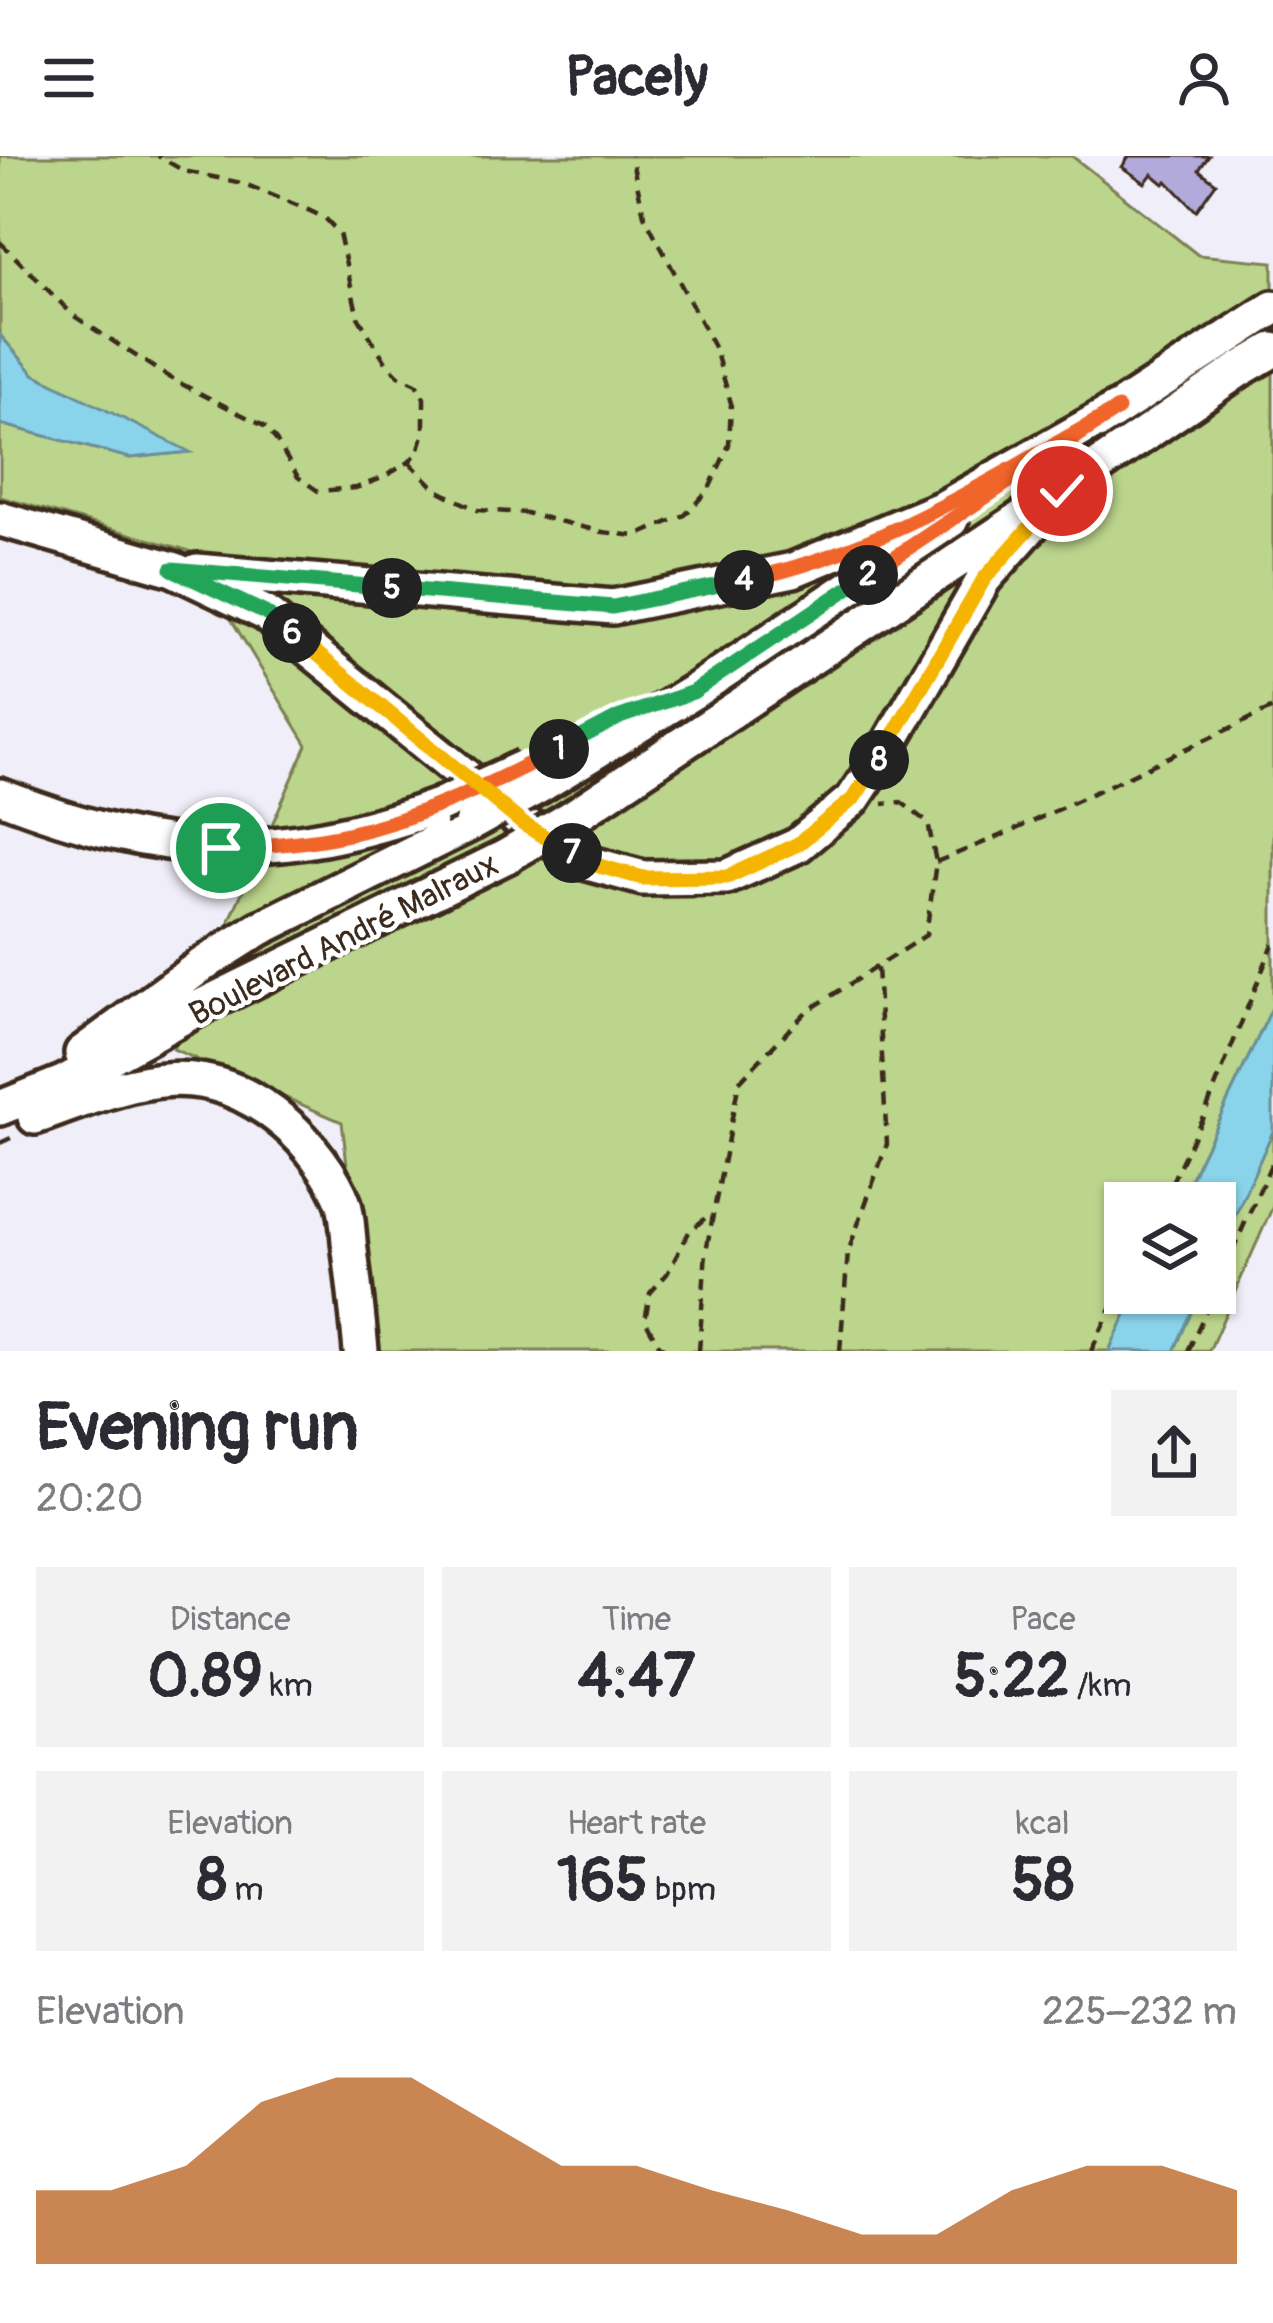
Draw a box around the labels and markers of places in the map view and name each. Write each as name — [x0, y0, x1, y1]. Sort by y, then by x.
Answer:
pin — [1011, 440, 1113, 542]
pin: 2 — [838, 545, 898, 605]
pin: 4 — [714, 550, 774, 610]
pin: 5 — [362, 558, 422, 618]
pin: 6 — [262, 603, 322, 663]
pin: 1 — [529, 719, 589, 779]
pin: 8 — [849, 730, 909, 790]
pin — [170, 797, 272, 899]
pin: 7 — [542, 823, 602, 883]

